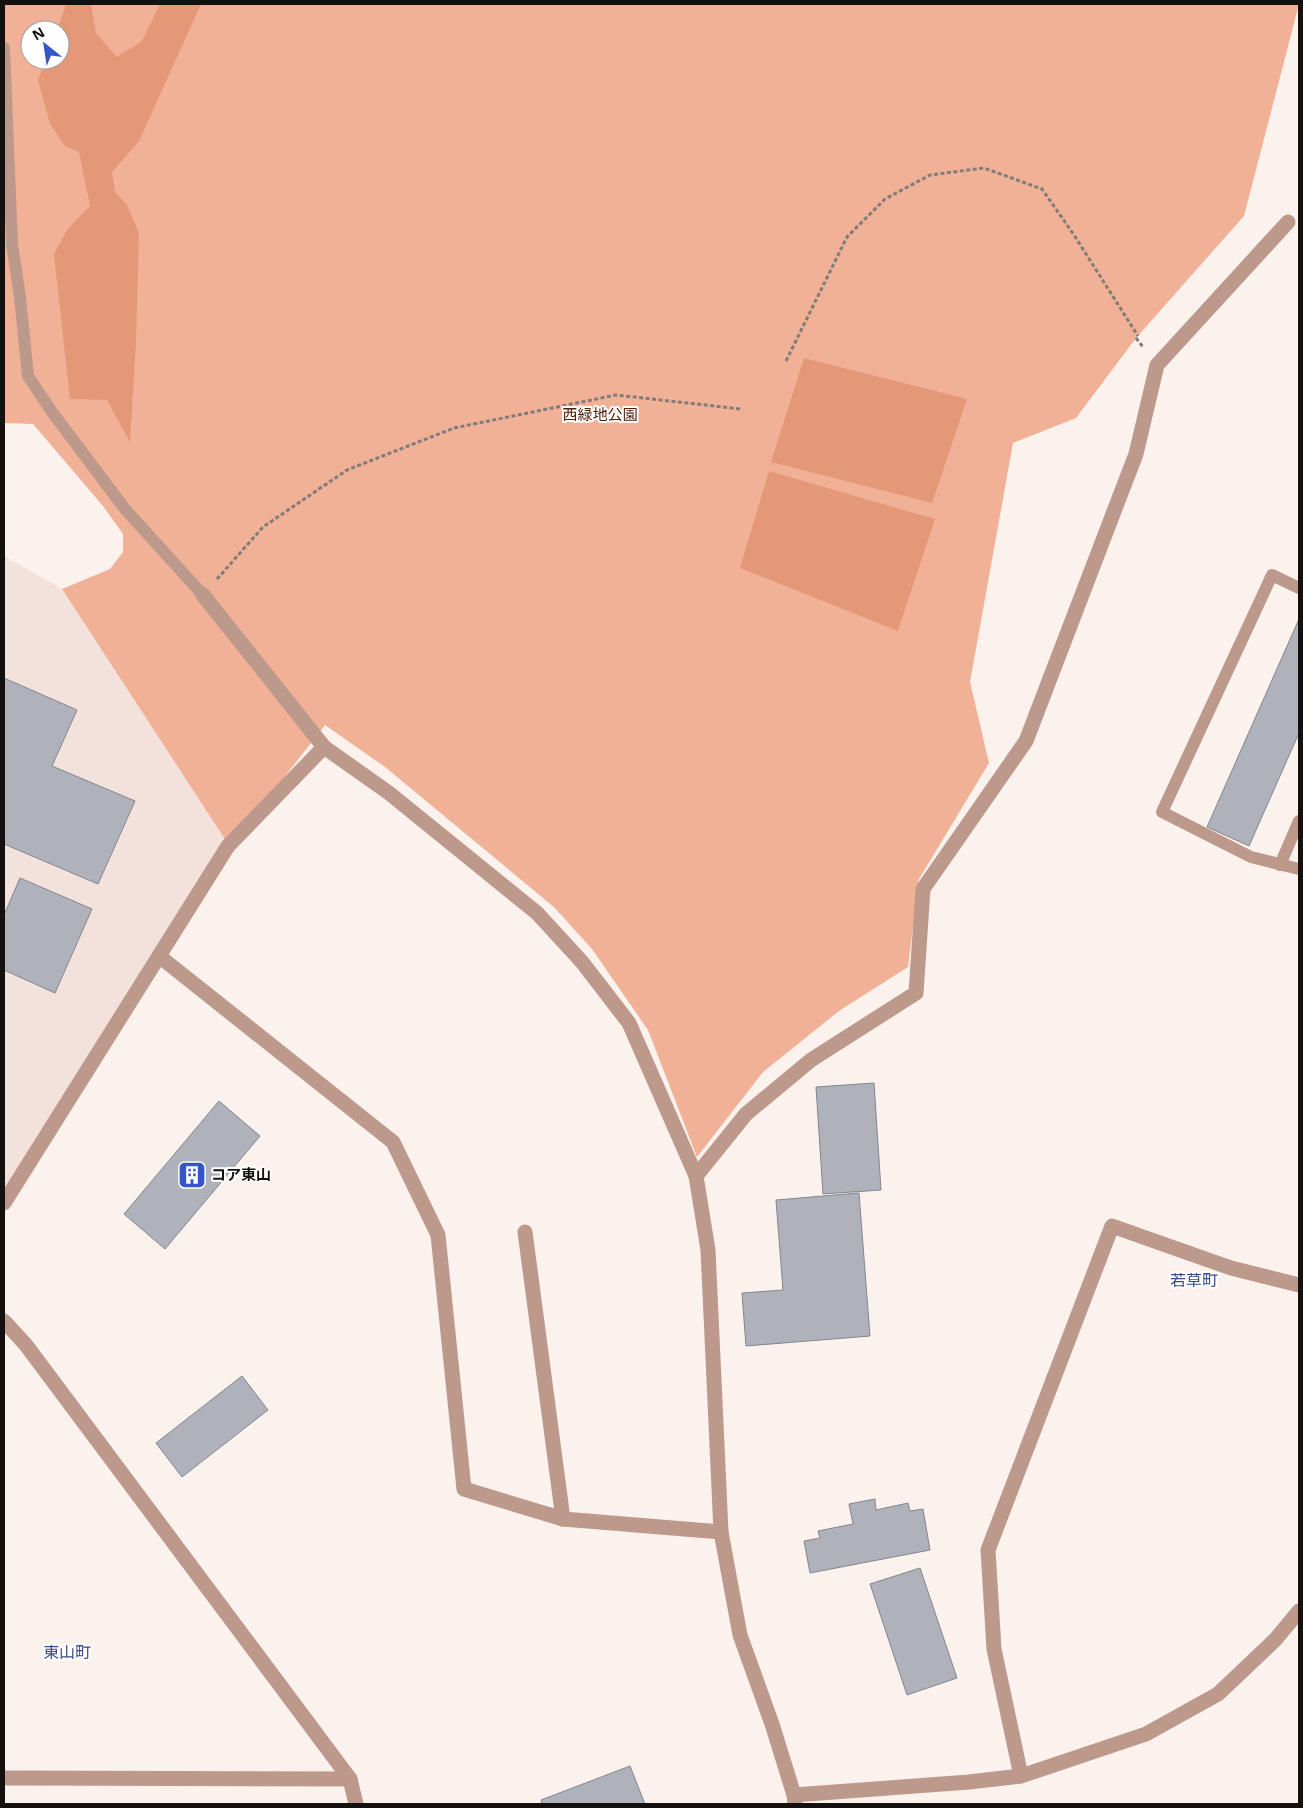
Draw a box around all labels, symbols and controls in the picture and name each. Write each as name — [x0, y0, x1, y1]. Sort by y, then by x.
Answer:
north arrow — [20, 20, 70, 70]
text: N — [29, 22, 48, 44]
park label: 西緑地公園 — [562, 404, 638, 424]
building icon: コア東山 — [177, 1160, 207, 1190]
place label: コア東山 — [211, 1164, 271, 1184]
district label: 若草町 — [1170, 1269, 1218, 1291]
district label: 東山町 — [43, 1641, 91, 1663]

